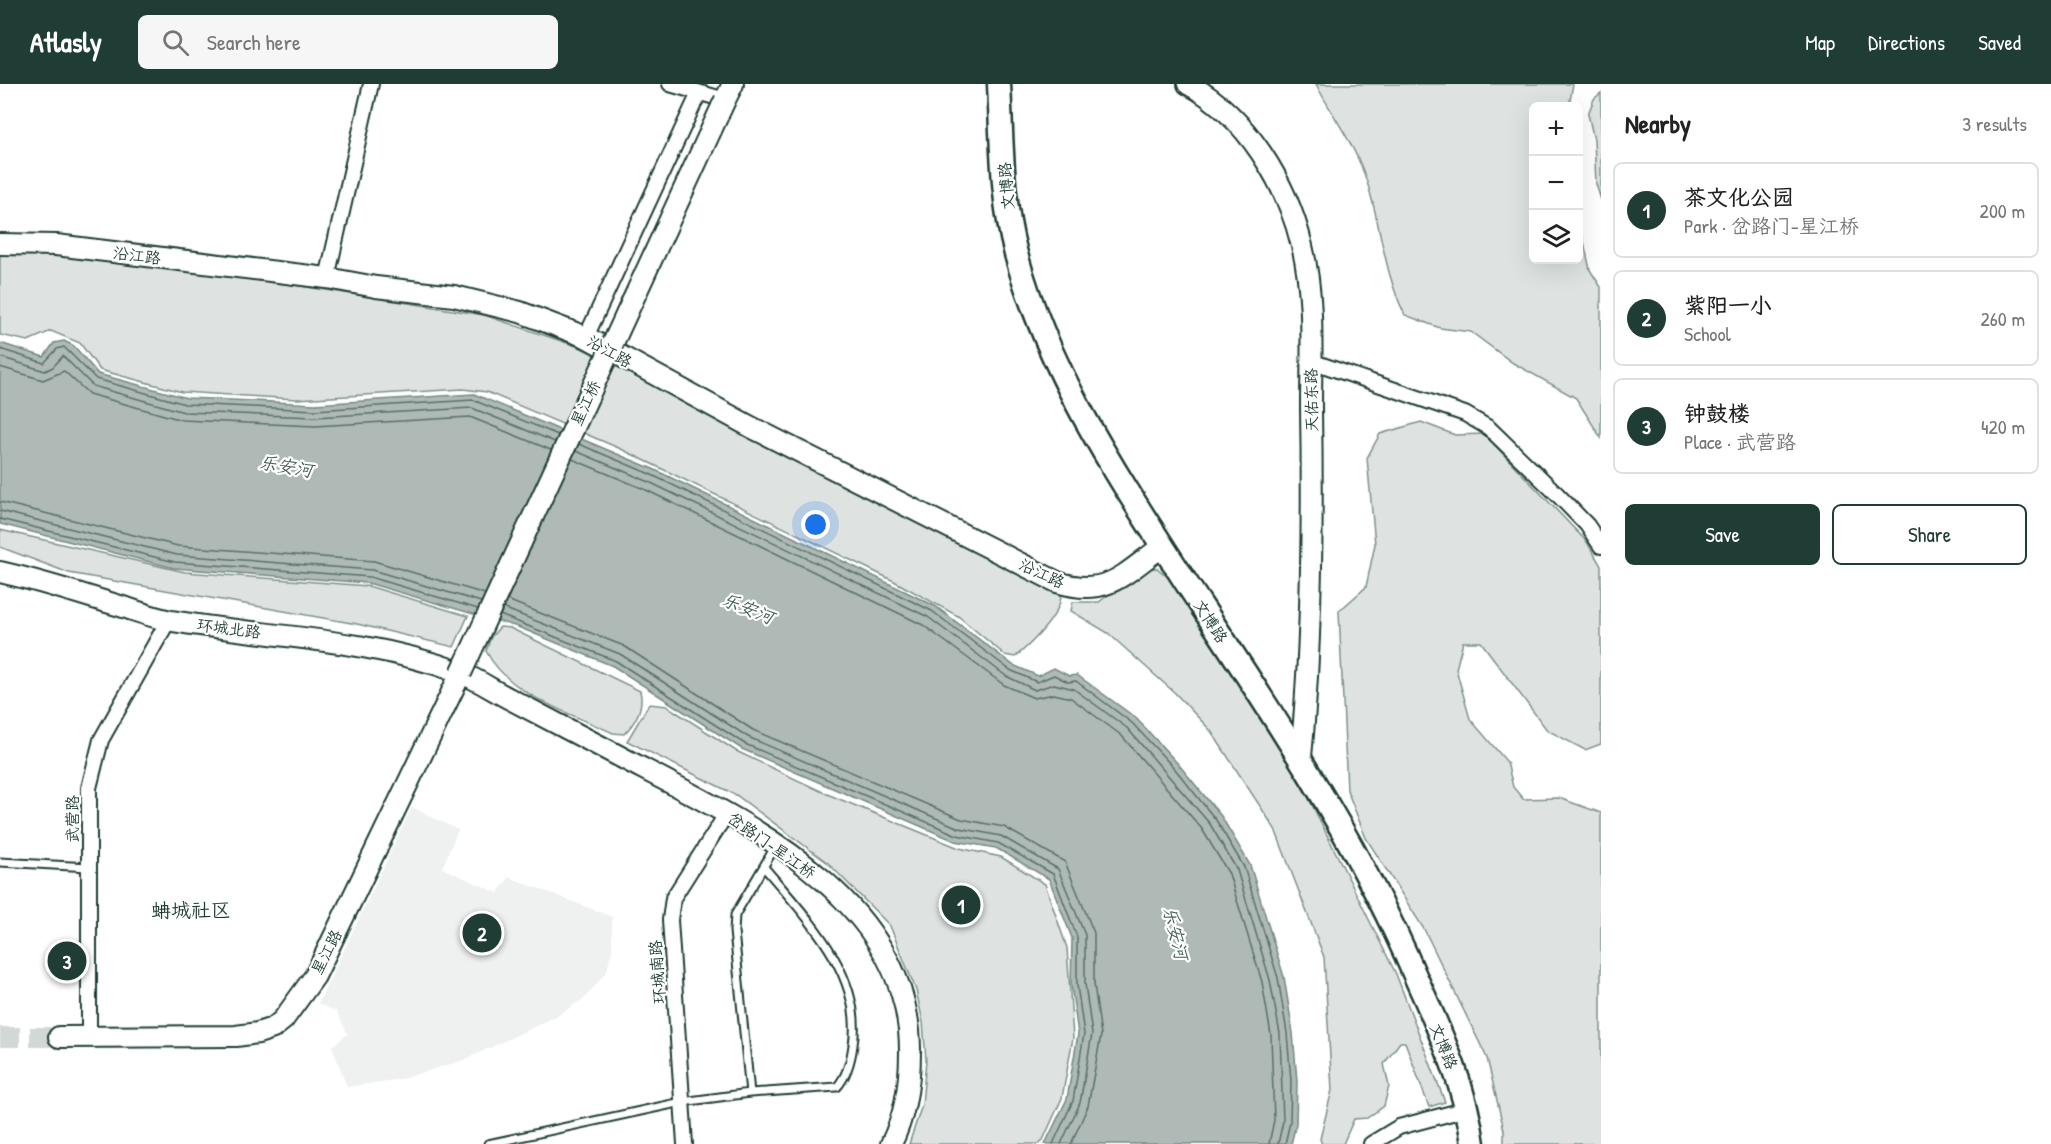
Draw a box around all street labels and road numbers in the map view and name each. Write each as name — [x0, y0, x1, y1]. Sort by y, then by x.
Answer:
street label: 文博路 — [993, 161, 1019, 211]
street label: 沿江路 — [112, 241, 162, 269]
street label: 沿江路 — [584, 330, 636, 372]
street label: 天佑东路 — [1299, 368, 1323, 432]
street label: 星江桥 — [565, 377, 605, 429]
street label: 沿江路 — [1016, 553, 1068, 593]
street label: 文博路 — [1189, 595, 1233, 647]
street label: 环城北路 — [196, 613, 262, 643]
street label: 武营路 — [61, 795, 83, 843]
street label: 岔路门-星江桥 — [724, 807, 820, 883]
street label: 星江路 — [305, 926, 347, 978]
street label: 环城南路 — [644, 939, 670, 1005]
street label: 文博路 — [1425, 1020, 1463, 1072]

